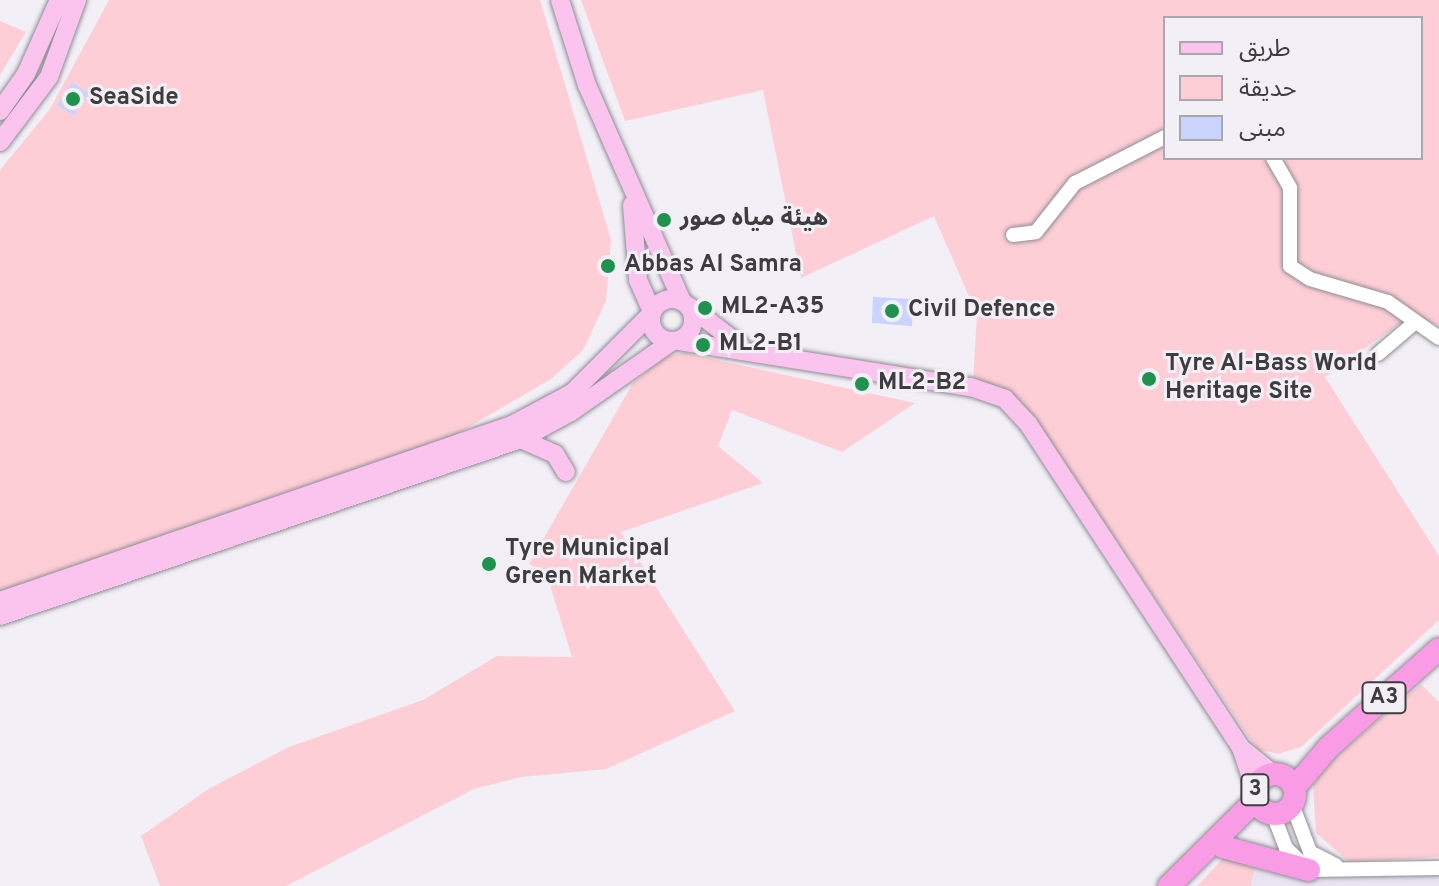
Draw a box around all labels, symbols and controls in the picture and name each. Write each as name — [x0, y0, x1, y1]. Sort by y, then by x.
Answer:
legend — [1163, 16, 1423, 160]
text: طريق — [1239, 35, 1291, 65]
text: حديقة — [1239, 75, 1297, 105]
place label: SeaSide — [89, 85, 179, 113]
marker: SeaSide — [64, 90, 82, 108]
text: مبنى — [1239, 115, 1286, 145]
place label: هيئة مياه صور — [680, 206, 828, 234]
marker: هيئة مياه صور — [655, 211, 673, 229]
place label: Abbas Al Samra — [624, 252, 803, 280]
marker: Abbas Al Samra — [599, 257, 617, 275]
place label: ML2-A35 — [721, 294, 824, 322]
place label: Civil Defence — [908, 297, 1055, 325]
marker: ML2-A35 — [696, 299, 714, 317]
marker: Civil Defence — [883, 302, 901, 320]
place label: ML2-B1 — [719, 331, 803, 359]
marker: ML2-B1 — [694, 336, 712, 354]
place label: Tyre Al-Bass World Heritage Site — [1165, 351, 1378, 407]
place label: ML2-B2 — [878, 370, 966, 398]
marker: Tyre Al-Bass World Heritage Site — [1140, 370, 1158, 388]
marker: ML2-B2 — [853, 375, 871, 393]
place label: Tyre Municipal Green Market — [505, 536, 670, 592]
marker: Tyre Municipal Green Market — [480, 555, 498, 573]
road number: A3 — [1360, 680, 1408, 716]
road number: 3 — [1239, 772, 1271, 808]

